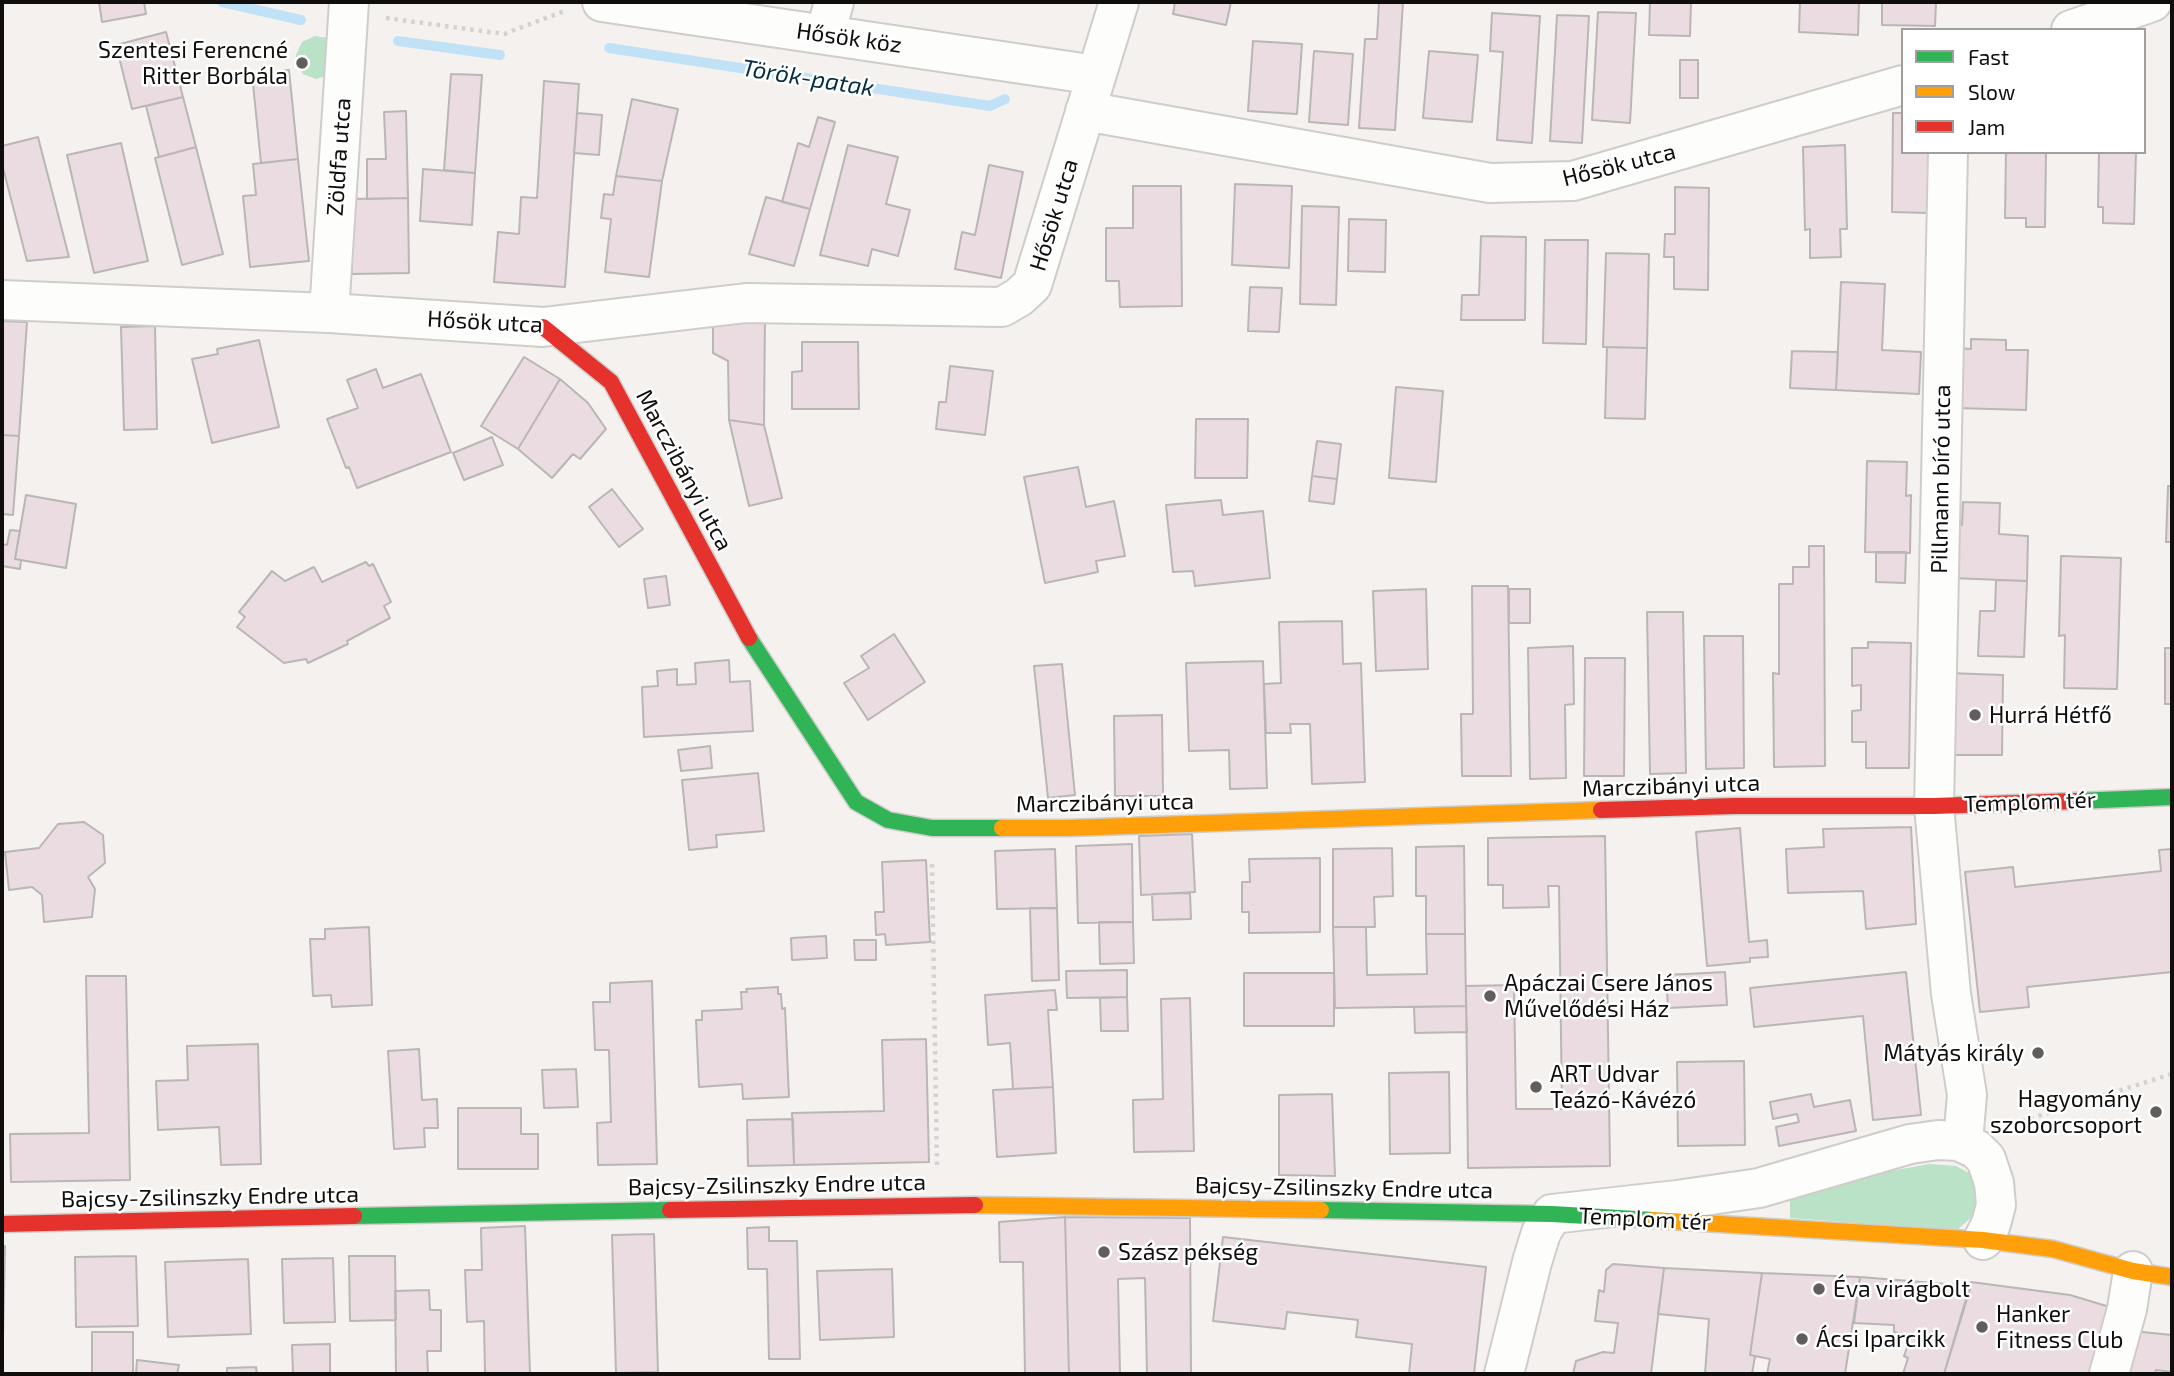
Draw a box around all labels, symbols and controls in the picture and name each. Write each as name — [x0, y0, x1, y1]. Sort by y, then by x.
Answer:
street label: Hősök köz — [795, 17, 903, 59]
legend — [1901, 28, 2146, 154]
place label: Szentesi Ferencné Ritter Borbála — [98, 36, 288, 90]
text: Fast — [1968, 44, 2009, 69]
water label: Török-patak — [740, 53, 876, 103]
marker: Szentesi Ferencné Ritter Borbála — [294, 55, 310, 71]
text: Slow — [1968, 79, 2015, 104]
street label: Zöldfa utca — [321, 97, 357, 217]
text: Jam — [1968, 114, 2005, 139]
street label: Hősök utca — [1560, 138, 1678, 192]
street label: Hősök utca — [1024, 156, 1084, 274]
street label: Hősök utca — [426, 305, 544, 339]
street label: Pillmann bíró utca — [1926, 384, 1956, 574]
street label: Marczibányi utca — [630, 385, 738, 555]
place label: Hurrá Hétfő — [1989, 701, 2112, 729]
marker: Hurrá Hétfő — [1967, 707, 1983, 723]
street label: Marczibányi utca — [1581, 769, 1761, 803]
street label: Templom tér — [1963, 786, 2097, 818]
street label: Marczibányi utca — [1016, 788, 1194, 818]
place label: Apáczai Csere János Művelődési Ház — [1504, 969, 1713, 1023]
marker: Apáczai Csere János Művelődési Ház — [1482, 988, 1498, 1004]
place label: Mátyás király — [1883, 1039, 2024, 1067]
marker: Mátyás király — [2030, 1045, 2046, 1061]
place label: ART Udvar Teázó-Kávézó — [1550, 1060, 1696, 1114]
marker: ART Udvar Teázó-Kávézó — [1528, 1079, 1544, 1095]
place label: Hagyomány szoborcsoport — [1990, 1085, 2142, 1139]
marker: Hagyomány szoborcsoport — [2148, 1104, 2164, 1120]
street label: Bajcsy-Zsilinszky Endre utca — [628, 1169, 926, 1201]
street label: Bajcsy-Zsilinszky Endre utca — [1195, 1172, 1493, 1204]
street label: Bajcsy-Zsilinszky Endre utca — [61, 1181, 359, 1213]
street label: Templom tér — [1578, 1202, 1712, 1236]
place label: Szász pékség — [1118, 1238, 1258, 1266]
marker: Szász pékség — [1096, 1244, 1112, 1260]
place label: Éva virágbolt — [1833, 1275, 1970, 1303]
marker: Éva virágbolt — [1811, 1281, 1827, 1297]
place label: Hanker Fitness Club — [1996, 1300, 2123, 1354]
marker: Hanker Fitness Club — [1974, 1319, 1990, 1335]
place label: Ácsi Iparcikk — [1816, 1325, 1945, 1353]
marker: Ácsi Iparcikk — [1794, 1331, 1810, 1347]

